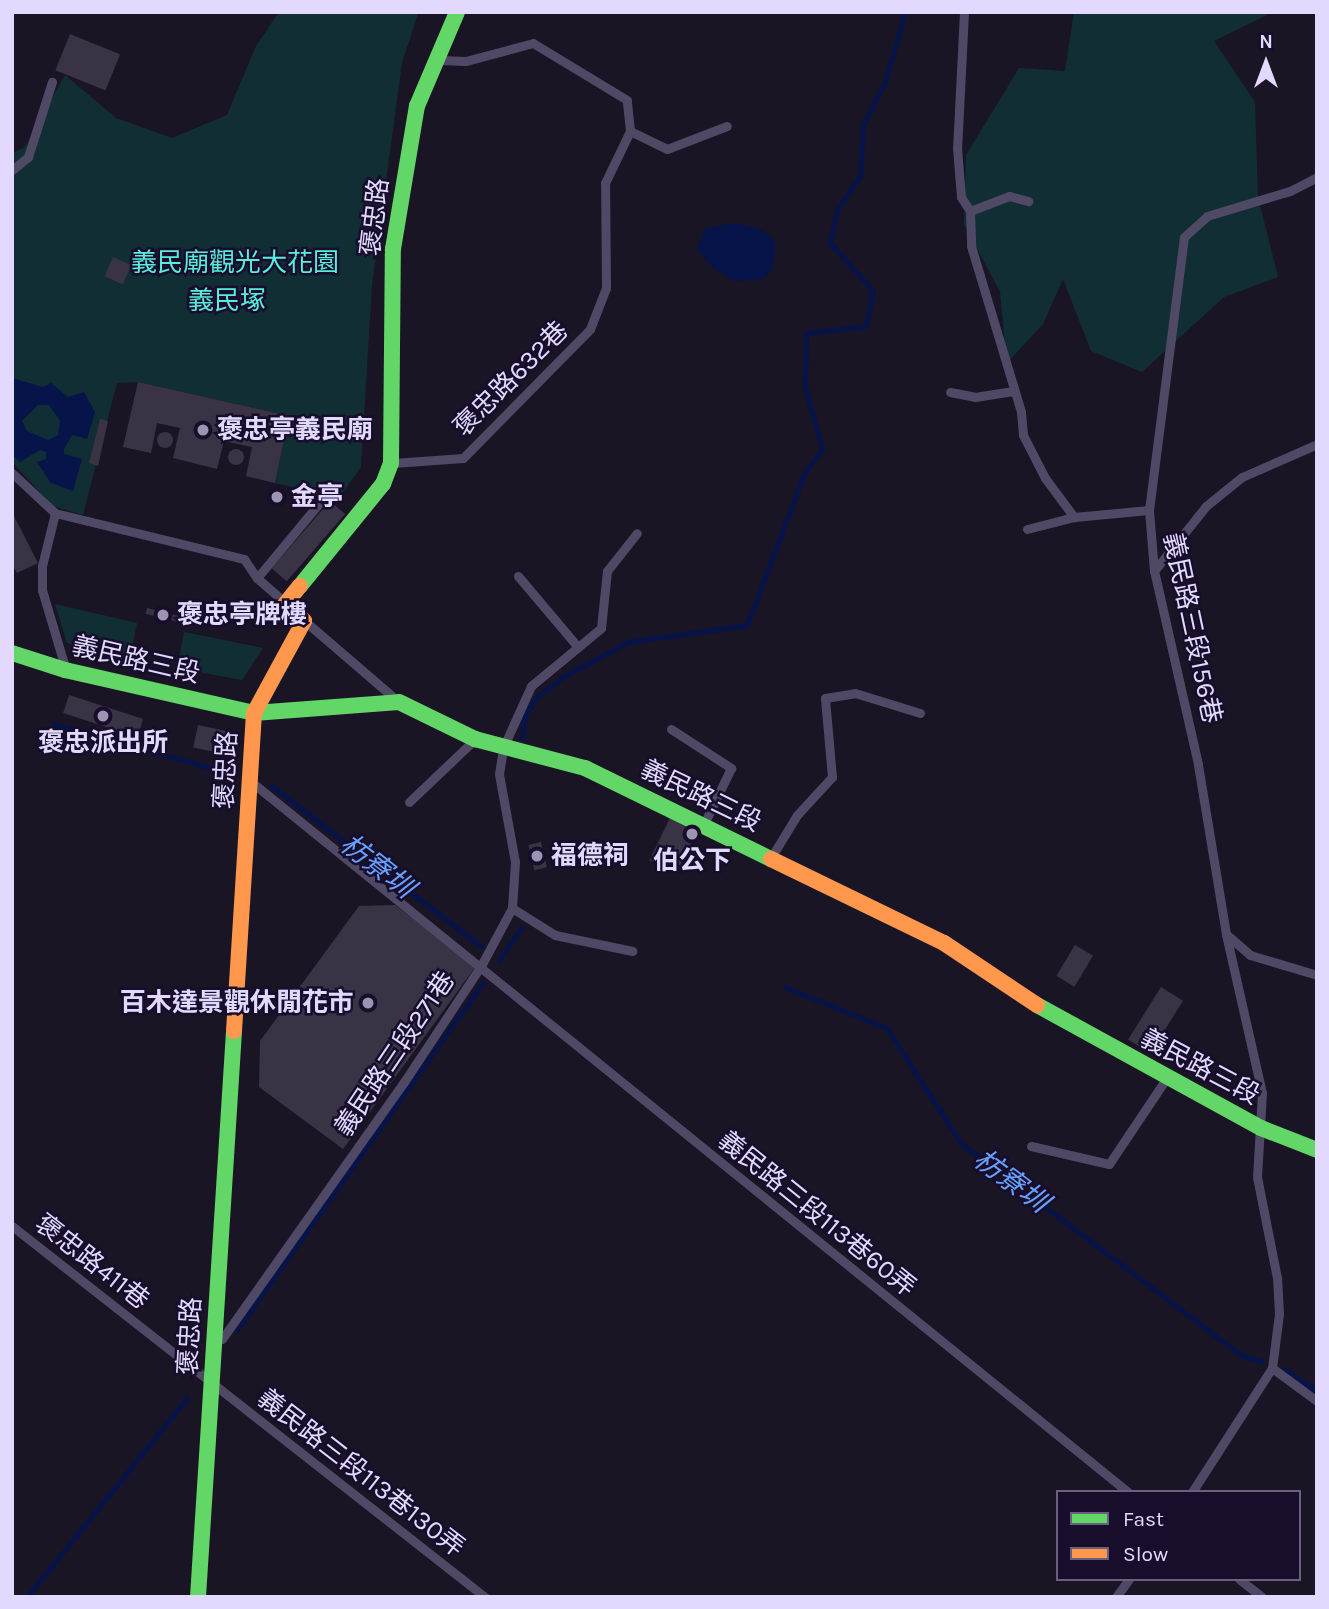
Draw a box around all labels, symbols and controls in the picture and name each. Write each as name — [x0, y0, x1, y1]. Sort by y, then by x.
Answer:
north arrow — [1231, 28, 1301, 98]
text: N — [1259, 31, 1273, 53]
street label: 褒忠路 — [355, 176, 395, 258]
park label: 義民廟觀光大花園 — [131, 247, 339, 279]
park label: 義民塚 — [188, 285, 266, 317]
street label: 褒忠路632巷 — [447, 315, 575, 443]
place label: 褒忠亭義民廟 — [217, 414, 373, 446]
marker: 褒忠亭義民廟 — [195, 422, 211, 438]
place label: 金亭 — [291, 481, 343, 513]
marker: 金亭 — [269, 489, 285, 505]
street label: 義民路三段156巷 — [1157, 530, 1227, 726]
place label: 褒忠亭牌樓 — [177, 599, 307, 631]
marker: 褒忠亭牌樓 — [155, 607, 171, 623]
street label: 義民路三段 — [69, 630, 203, 690]
marker: 褒忠派出所 — [95, 708, 111, 724]
place label: 褒忠派出所 — [38, 727, 168, 759]
street label: 褒忠路 — [208, 730, 244, 810]
street label: 義民路三段 — [636, 753, 766, 839]
marker: 伯公下 — [684, 826, 700, 842]
water label: 枋寮圳 — [334, 827, 420, 905]
place label: 福德祠 — [551, 840, 629, 872]
place label: 伯公下 — [653, 845, 731, 877]
marker: 福德祠 — [529, 848, 545, 864]
street label: 義民路三段271巷 — [328, 966, 462, 1142]
place label: 百木達景觀休閒花市 — [120, 987, 354, 1019]
marker: 百木達景觀休閒花市 — [360, 995, 376, 1011]
street label: 義民路三段 — [1135, 1023, 1265, 1111]
street label: 義民路三段113巷60弄 — [712, 1125, 922, 1303]
water label: 枋寮圳 — [967, 1142, 1055, 1220]
street label: 褒忠路411巷 — [29, 1208, 155, 1316]
street label: 褒忠路 — [172, 1296, 208, 1376]
street label: 義民路三段113巷130弄 — [251, 1383, 471, 1563]
legend — [1056, 1490, 1301, 1581]
text: Fast — [1123, 1507, 1164, 1531]
text: Slow — [1123, 1542, 1168, 1566]

